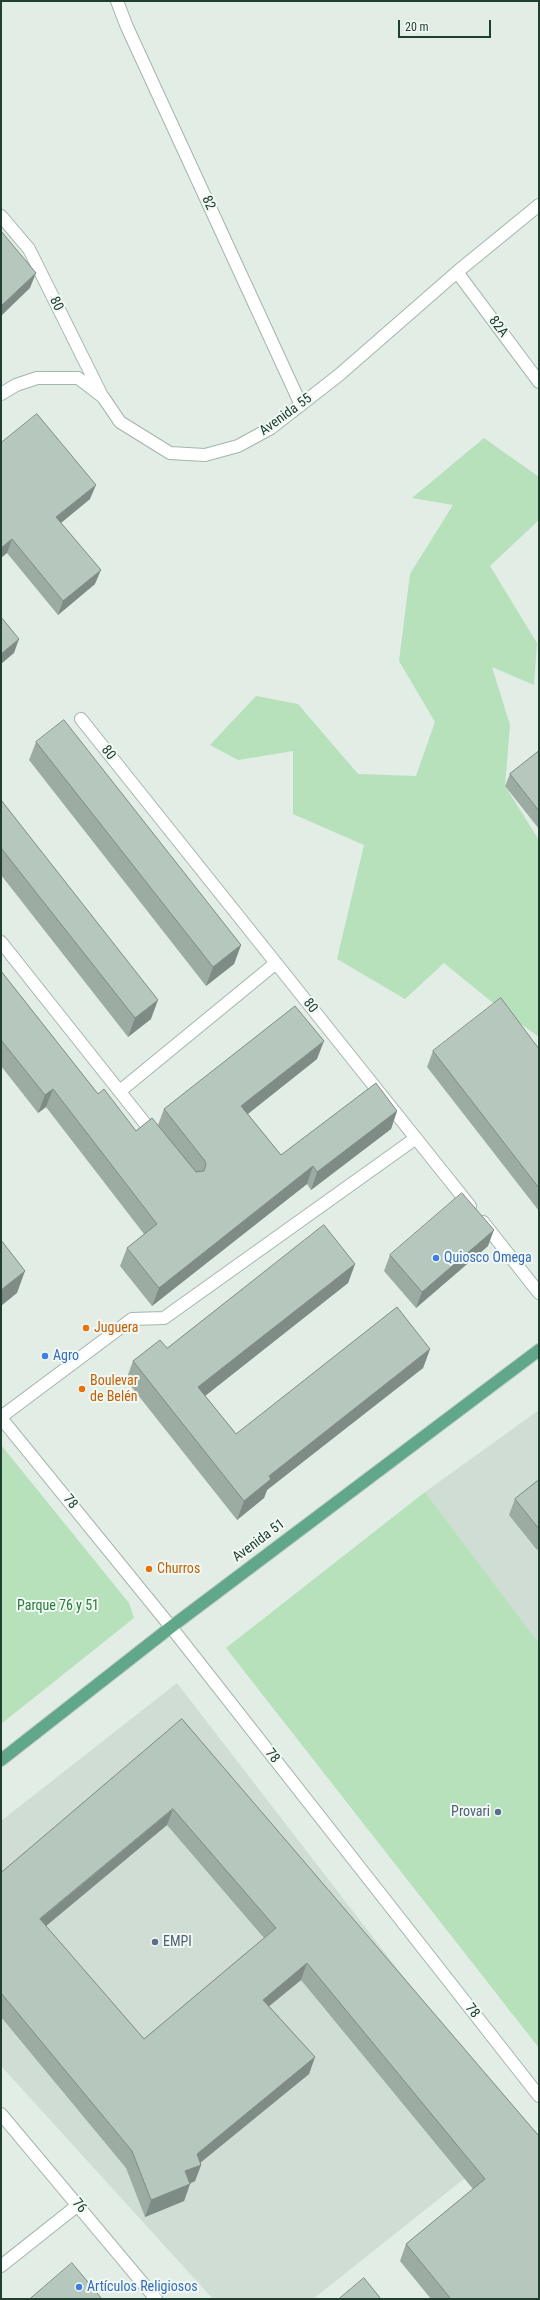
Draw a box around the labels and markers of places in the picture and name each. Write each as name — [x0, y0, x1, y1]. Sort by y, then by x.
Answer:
place label: Quiosco Omega — [444, 1250, 532, 1266]
marker: Quiosco Omega — [431, 1253, 441, 1263]
place label: Juguera — [94, 1320, 138, 1336]
marker: Juguera — [81, 1323, 91, 1333]
place label: Agro — [53, 1348, 79, 1364]
marker: Agro — [40, 1351, 50, 1361]
place label: Boulevar de Belén — [90, 1373, 138, 1406]
marker: Boulevar de Belén — [77, 1384, 87, 1394]
place label: Churros — [157, 1561, 200, 1577]
marker: Churros — [144, 1564, 154, 1574]
place label: Provari — [451, 1804, 490, 1820]
marker: Provari — [493, 1807, 503, 1817]
place label: EMPI — [163, 1934, 192, 1950]
marker: EMPI — [150, 1937, 160, 1947]
place label: Artículos Religiosos — [87, 2279, 198, 2295]
marker: Artículos Religiosos — [74, 2282, 84, 2292]

